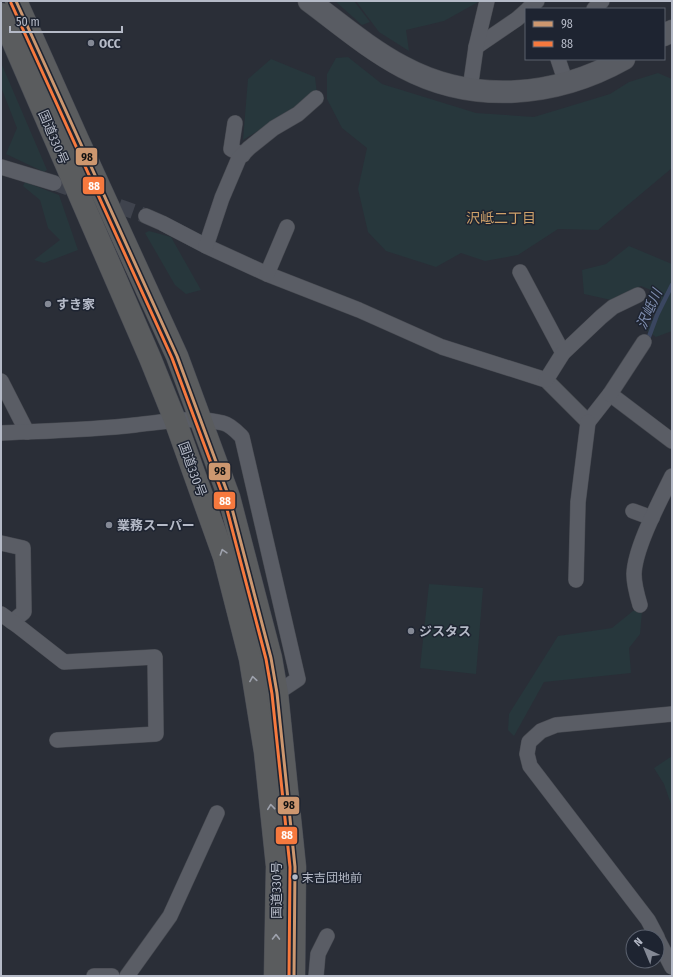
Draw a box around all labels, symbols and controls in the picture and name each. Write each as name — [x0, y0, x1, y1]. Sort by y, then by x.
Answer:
scale bar — [10, 8, 122, 34]
legend — [525, 8, 665, 60]
text: 50 m — [16, 15, 40, 29]
text: 98 — [561, 17, 573, 31]
place label: OCC — [99, 36, 121, 51]
text: 88 — [561, 37, 573, 51]
marker: OCC — [86, 38, 96, 48]
street label: 国道330号 — [35, 108, 72, 167]
line badge: 98 — [75, 147, 98, 166]
text: 98 — [81, 151, 93, 164]
line badge: 88 — [82, 176, 105, 195]
text: 88 — [88, 180, 100, 193]
district label: 沢岻二丁目 — [466, 210, 536, 227]
water label: 沢岻川 — [633, 285, 667, 332]
place label: すき家 — [56, 297, 95, 312]
marker: すき家 — [43, 299, 53, 309]
street label: 国道330号 — [176, 440, 209, 499]
line badge: 98 — [208, 462, 231, 481]
text: 98 — [214, 465, 226, 478]
line badge: 88 — [213, 491, 236, 510]
text: 88 — [219, 495, 231, 508]
place label: 業務スーパー — [117, 518, 195, 533]
marker: 業務スーパー — [104, 520, 114, 530]
one-way arrow — [219, 549, 227, 556]
place label: ジスタス — [419, 624, 471, 639]
marker: ジスタス — [406, 626, 416, 636]
one-way arrow — [250, 675, 258, 682]
line badge: 98 — [277, 796, 300, 815]
text: 98 — [283, 799, 295, 812]
one-way arrow — [266, 804, 275, 810]
line badge: 88 — [275, 826, 298, 845]
text: 88 — [281, 829, 293, 842]
street label: 国道330号 — [269, 861, 284, 919]
place label: 末吉団地前 — [302, 871, 362, 885]
marker: 末吉団地前 — [290, 872, 300, 882]
north arrow — [625, 929, 665, 969]
one-way arrow — [271, 934, 280, 940]
text: N — [632, 935, 645, 949]

